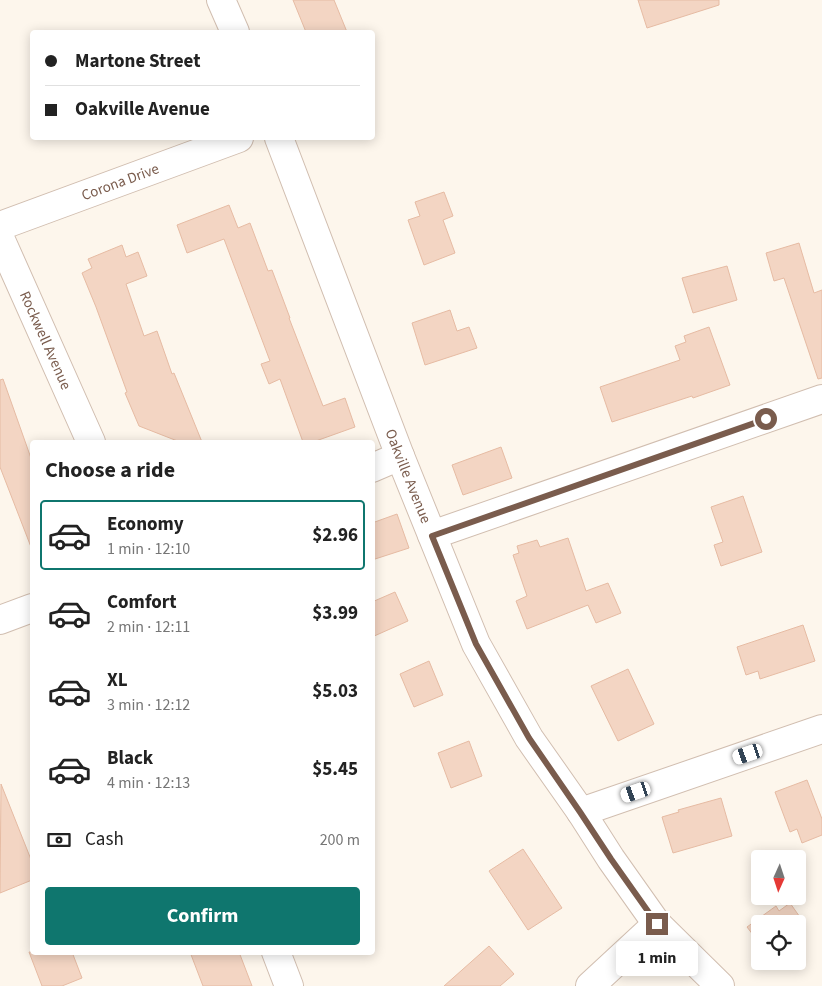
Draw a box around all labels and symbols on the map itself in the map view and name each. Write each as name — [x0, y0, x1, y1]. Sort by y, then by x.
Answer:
street label: Corona Drive — [79, 158, 162, 206]
street label: Rockwell Avenue — [14, 288, 76, 393]
route start — [755, 408, 777, 430]
street label: Oakville Avenue — [380, 426, 436, 527]
car — [731, 742, 764, 766]
car — [619, 780, 652, 804]
north arrow — [751, 850, 806, 905]
route end — [646, 913, 668, 935]
callout: 1 min — [616, 942, 698, 976]

